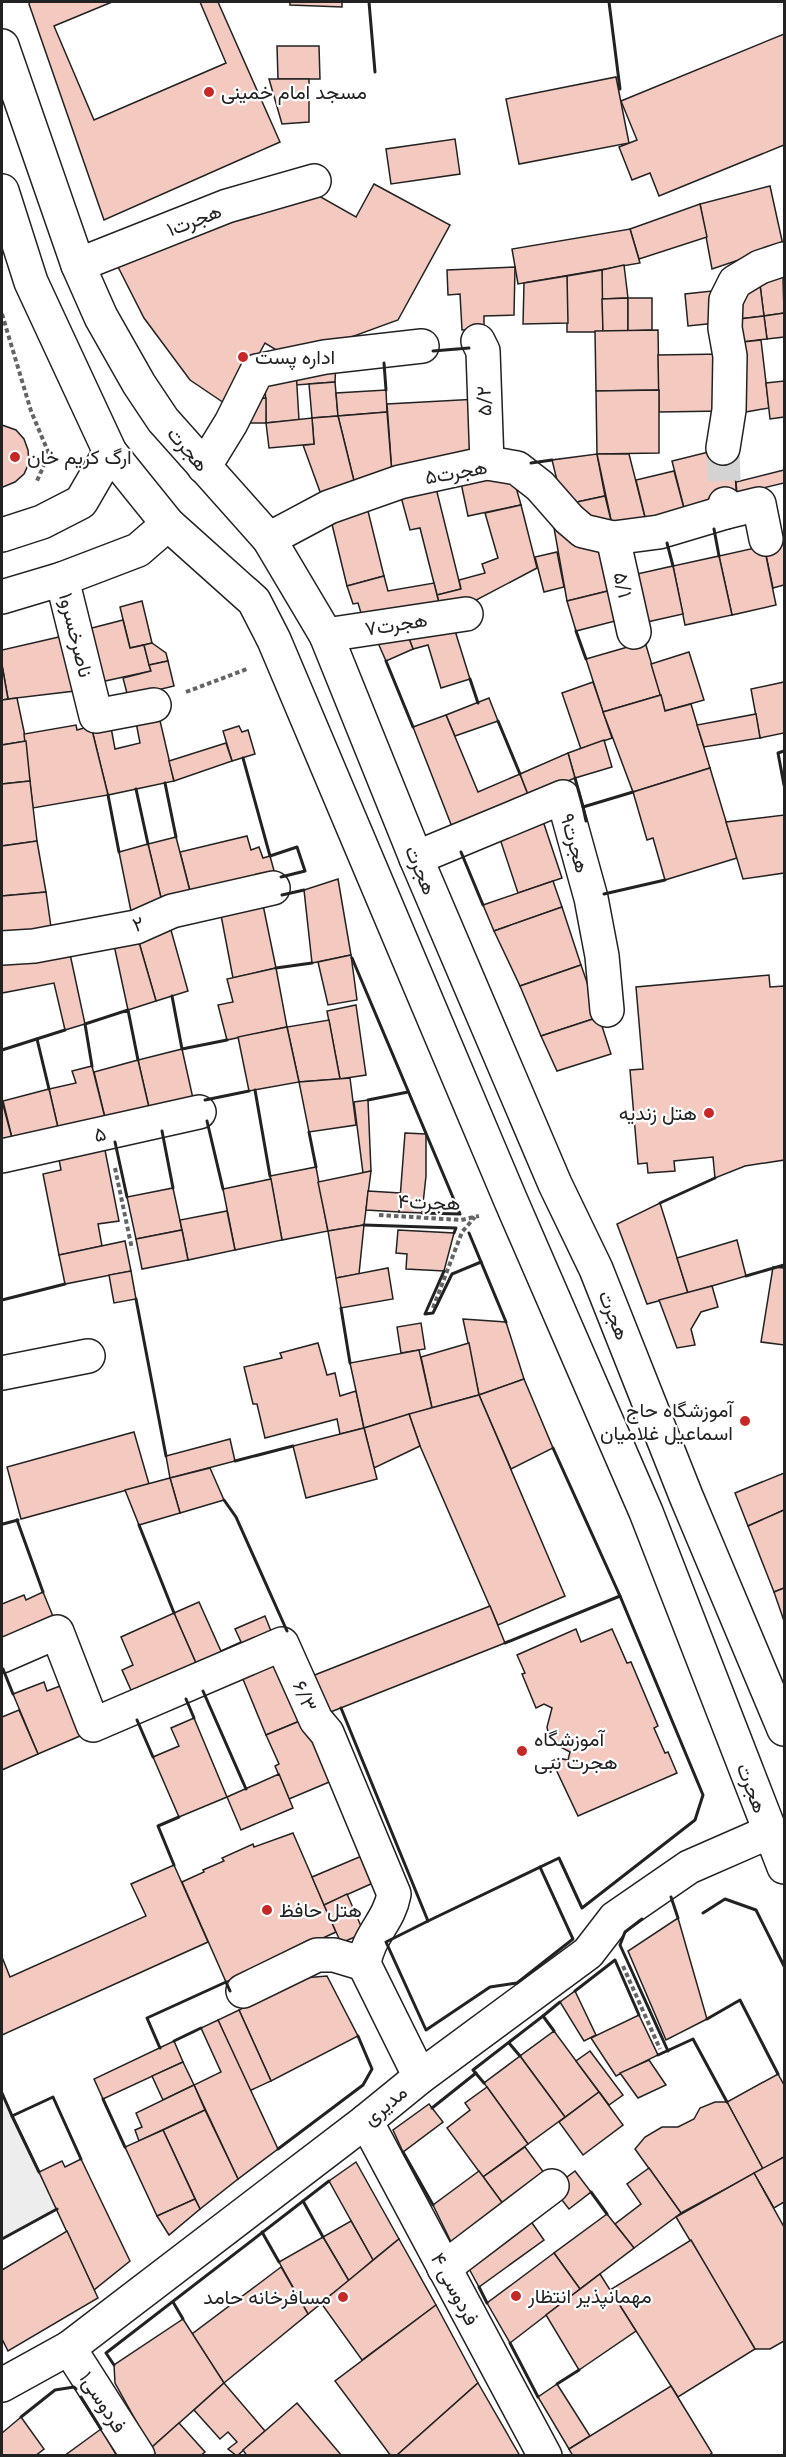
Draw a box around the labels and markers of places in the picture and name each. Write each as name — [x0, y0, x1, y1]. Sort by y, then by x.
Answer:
place label: مسجد امام خمینی — [221, 80, 367, 105]
marker: مسجد امام خمینی — [202, 85, 216, 99]
place label: اداره پست — [255, 345, 335, 371]
marker: اداره پست — [236, 350, 250, 364]
place label: ارگ کریم خان — [27, 445, 132, 470]
marker: ارگ کریم خان — [8, 450, 22, 464]
place label: هتل زندیه — [619, 1101, 697, 1126]
marker: هتل زندیه — [702, 1106, 716, 1120]
place label: آموزشگاه حاج اسماعیل غلامیان — [600, 1398, 734, 1445]
marker: آموزشگاه حاج اسماعیل غلامیان — [738, 1414, 752, 1428]
place label: آموزشگاه هجرت نبی — [534, 1727, 618, 1775]
marker: آموزشگاه هجرت نبی — [515, 1744, 529, 1758]
place label: هتل حافظ — [279, 1898, 362, 1922]
marker: هتل حافظ — [260, 1903, 274, 1917]
place label: مهمانپذير انتظار — [527, 2284, 652, 2310]
place label: مسافرخانه حامد — [203, 2285, 331, 2310]
marker: مهمانپذير انتظار — [509, 2289, 523, 2303]
marker: مسافرخانه حامد — [336, 2290, 350, 2304]

